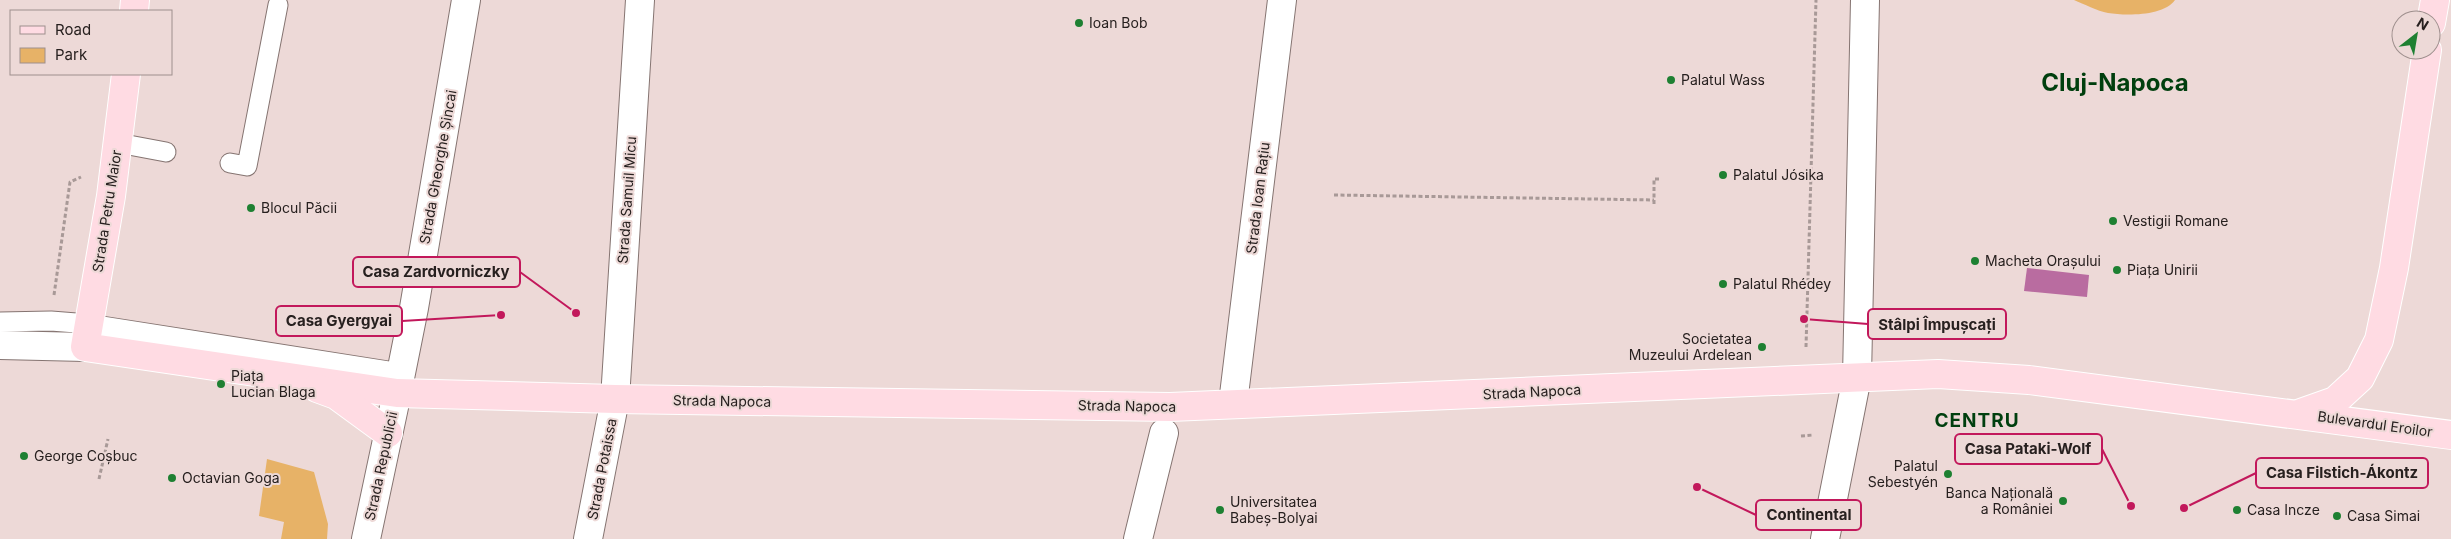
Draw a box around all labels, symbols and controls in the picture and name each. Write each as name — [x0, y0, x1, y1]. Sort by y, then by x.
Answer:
legend — [10, 10, 172, 75]
north arrow — [2391, 10, 2441, 60]
text: N — [2414, 13, 2432, 33]
place label: Ioan Bob — [1089, 14, 1148, 31]
marker: Ioan Bob — [1073, 17, 1085, 29]
text: Road — [55, 20, 91, 39]
text: Park — [55, 45, 88, 64]
district label: Cluj-Napoca — [2041, 68, 2189, 97]
place label: Palatul Wass — [1681, 71, 1765, 88]
marker: Palatul Wass — [1665, 74, 1677, 86]
street label: Strada Gheorghe Șincai — [416, 88, 460, 246]
street label: Strada Samuil Micu — [614, 136, 639, 264]
street label: Strada Ioan Rațiu — [1242, 141, 1274, 255]
street label: Strada Petru Maior — [88, 148, 125, 273]
place label: Palatul Jósika — [1733, 166, 1824, 183]
marker: Palatul Jósika — [1717, 169, 1729, 181]
place label: Blocul Păcii — [261, 199, 337, 216]
marker: Blocul Păcii — [245, 202, 257, 214]
place label: Vestigii Romane — [2123, 212, 2229, 229]
marker: Vestigii Romane — [2107, 215, 2119, 227]
place label: Macheta Orașului — [1985, 252, 2101, 270]
marker: Macheta Orașului — [1969, 255, 1981, 267]
callout: Casa Zardvorniczky — [353, 257, 520, 287]
place label: Piața Unirii — [2127, 261, 2198, 279]
text: Casa Zardvorniczky — [363, 262, 510, 281]
marker: Piața Unirii — [2111, 264, 2123, 276]
place label: Palatul Rhédey — [1733, 275, 1831, 292]
marker: Palatul Rhédey — [1717, 278, 1729, 290]
callout: Casa Gyergyai — [276, 306, 402, 336]
callout: Stâlpi Împușcați — [1868, 309, 2006, 339]
text: Casa Gyergyai — [286, 311, 392, 330]
text: Stâlpi Împușcați — [1878, 315, 1996, 334]
place label: Societatea Muzeului Ardelean — [1629, 330, 1752, 363]
marker: Societatea Muzeului Ardelean — [1756, 341, 1768, 353]
place label: Piața Lucian Blaga — [231, 367, 316, 400]
marker: Piața Lucian Blaga — [215, 378, 227, 390]
street label: Strada Napoca — [1482, 380, 1582, 403]
street label: Strada Napoca — [673, 391, 771, 410]
street label: Strada Napoca — [1078, 396, 1176, 415]
street label: Bulevardul Eroilor — [2317, 407, 2434, 440]
district label: CENTRU — [1934, 409, 2020, 432]
street label: Strada Republicii — [361, 410, 400, 522]
street label: Strada Potaissa — [583, 417, 620, 521]
callout: Casa Pataki-Wolf — [1955, 434, 2102, 464]
text: Casa Pataki-Wolf — [1965, 439, 2091, 458]
place label: George Coșbuc — [34, 447, 138, 465]
marker: George Coșbuc — [18, 450, 30, 462]
place label: Palatul Sebestyén — [1868, 457, 1938, 490]
callout: Casa Filstich-Ákontz — [2256, 458, 2428, 488]
text: Casa Filstich-Ákontz — [2266, 463, 2418, 482]
marker: Palatul Sebestyén — [1942, 468, 1954, 480]
place label: Octavian Goga — [182, 469, 280, 486]
marker: Octavian Goga — [166, 472, 178, 484]
place label: Banca Națională a României — [1946, 484, 2053, 517]
place label: Universitatea Babeș-Bolyai — [1230, 493, 1318, 527]
marker: Banca Națională a României — [2057, 495, 2069, 507]
callout: Continental — [1756, 500, 1861, 530]
place label: Casa Incze — [2247, 501, 2320, 518]
marker: Universitatea Babeș-Bolyai — [1214, 504, 1226, 516]
marker: Casa Incze — [2231, 504, 2243, 516]
text: Continental — [1766, 505, 1852, 524]
place label: Casa Simai — [2347, 507, 2420, 524]
marker: Casa Simai — [2331, 510, 2343, 522]

